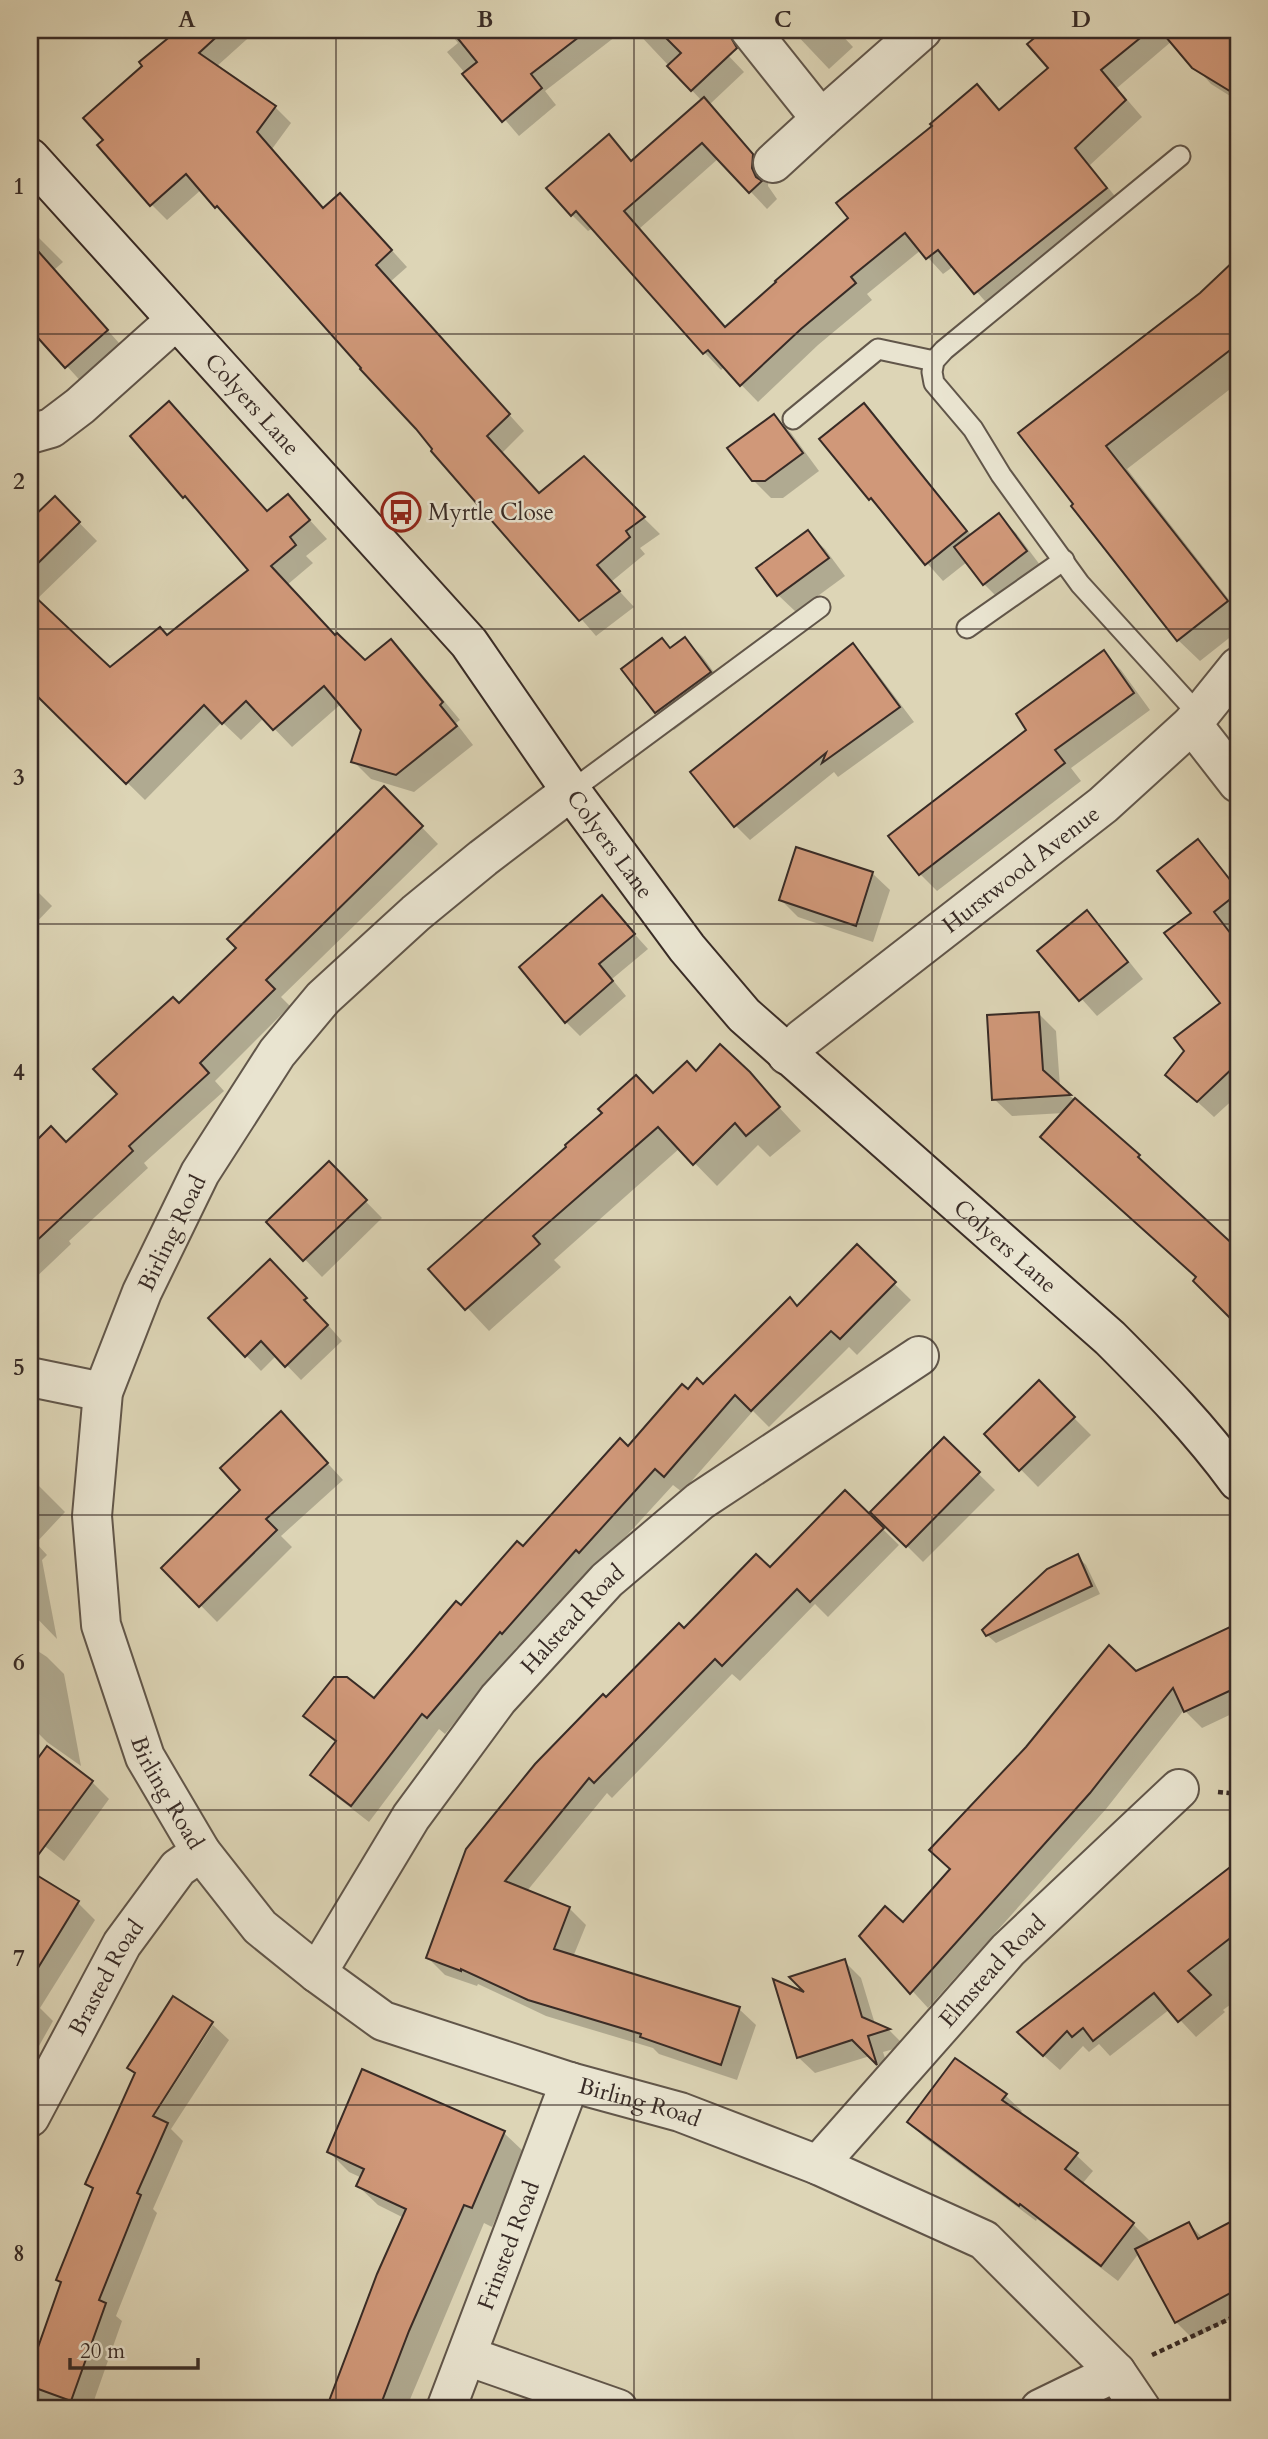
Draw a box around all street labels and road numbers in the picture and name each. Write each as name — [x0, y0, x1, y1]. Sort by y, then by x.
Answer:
street label: Colyers Lane — [198, 346, 307, 462]
street label: Colyers Lane — [560, 783, 661, 905]
street label: Hurstwood Avenue — [936, 798, 1106, 940]
street label: Birling Road — [131, 1169, 214, 1296]
street label: Colyers Lane — [947, 1192, 1064, 1300]
street label: Halstead Road — [513, 1556, 631, 1680]
street label: Birling Road — [124, 1732, 212, 1856]
street label: Elmstead Road — [932, 1907, 1053, 2034]
street label: Brasted Road — [61, 1912, 151, 2041]
street label: Birling Road — [575, 2070, 706, 2134]
street label: Frinsted Road — [470, 2176, 547, 2314]

